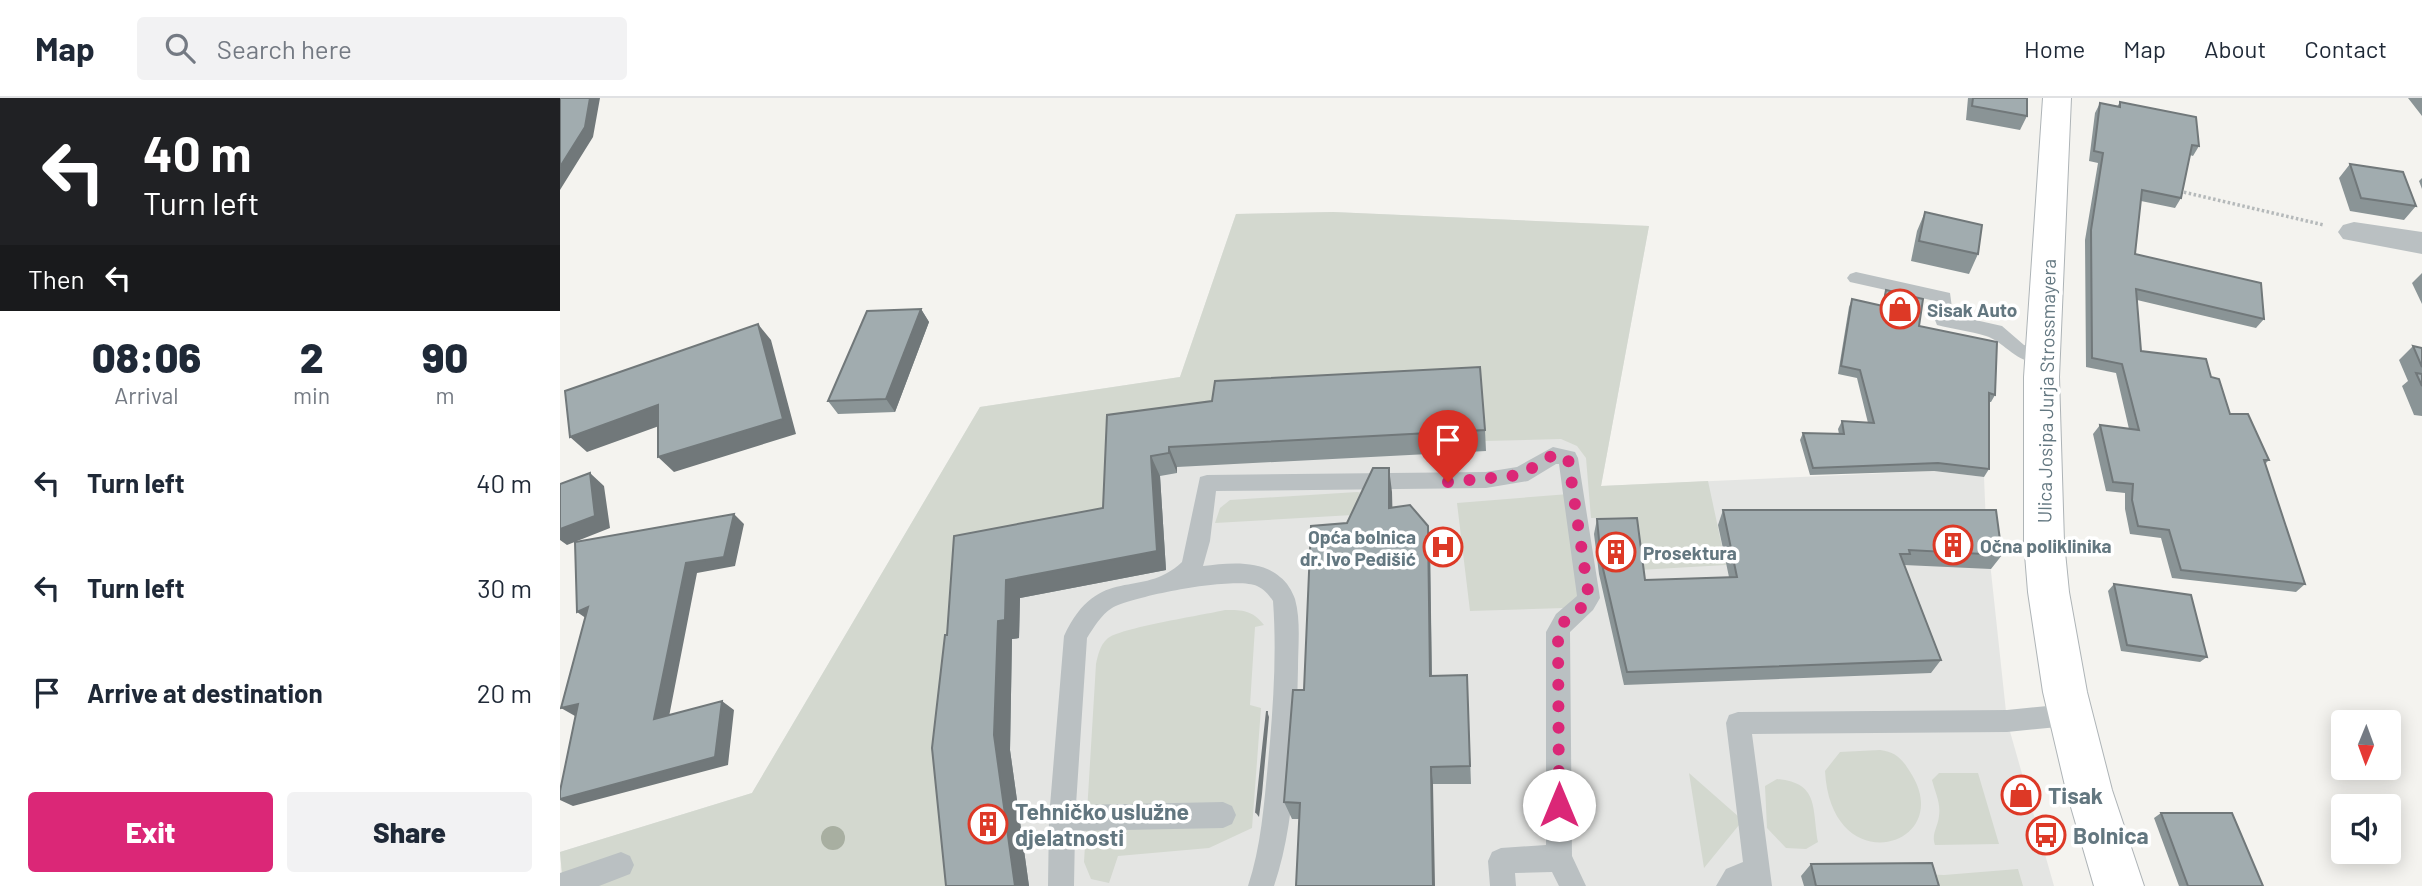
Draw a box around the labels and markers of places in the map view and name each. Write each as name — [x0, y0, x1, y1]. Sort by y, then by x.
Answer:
shop icon: Sisak Auto — [1879, 288, 1921, 330]
place label: Sisak Auto — [1927, 298, 2017, 321]
pin — [1418, 410, 1478, 482]
building icon: Očna poliklinika — [1932, 524, 1974, 566]
place label: Opća bolnica dr. Ivo Pedišić — [1300, 525, 1416, 570]
hospital icon: Opća bolnica dr. Ivo Pedišić — [1422, 526, 1464, 568]
building icon: Prosektura — [1595, 531, 1637, 573]
place label: Očna poliklinika — [1980, 534, 2112, 557]
place label: Prosektura — [1643, 541, 1737, 564]
shop icon: Tisak — [2000, 774, 2042, 816]
place label: Tisak — [2048, 781, 2103, 809]
place label: Tehničko uslužne djelatnosti — [1015, 797, 1189, 851]
building icon: Tehničko uslužne djelatnosti — [967, 803, 1009, 845]
bus stop icon: Bolnica — [2025, 814, 2067, 856]
place label: Bolnica — [2073, 821, 2149, 849]

